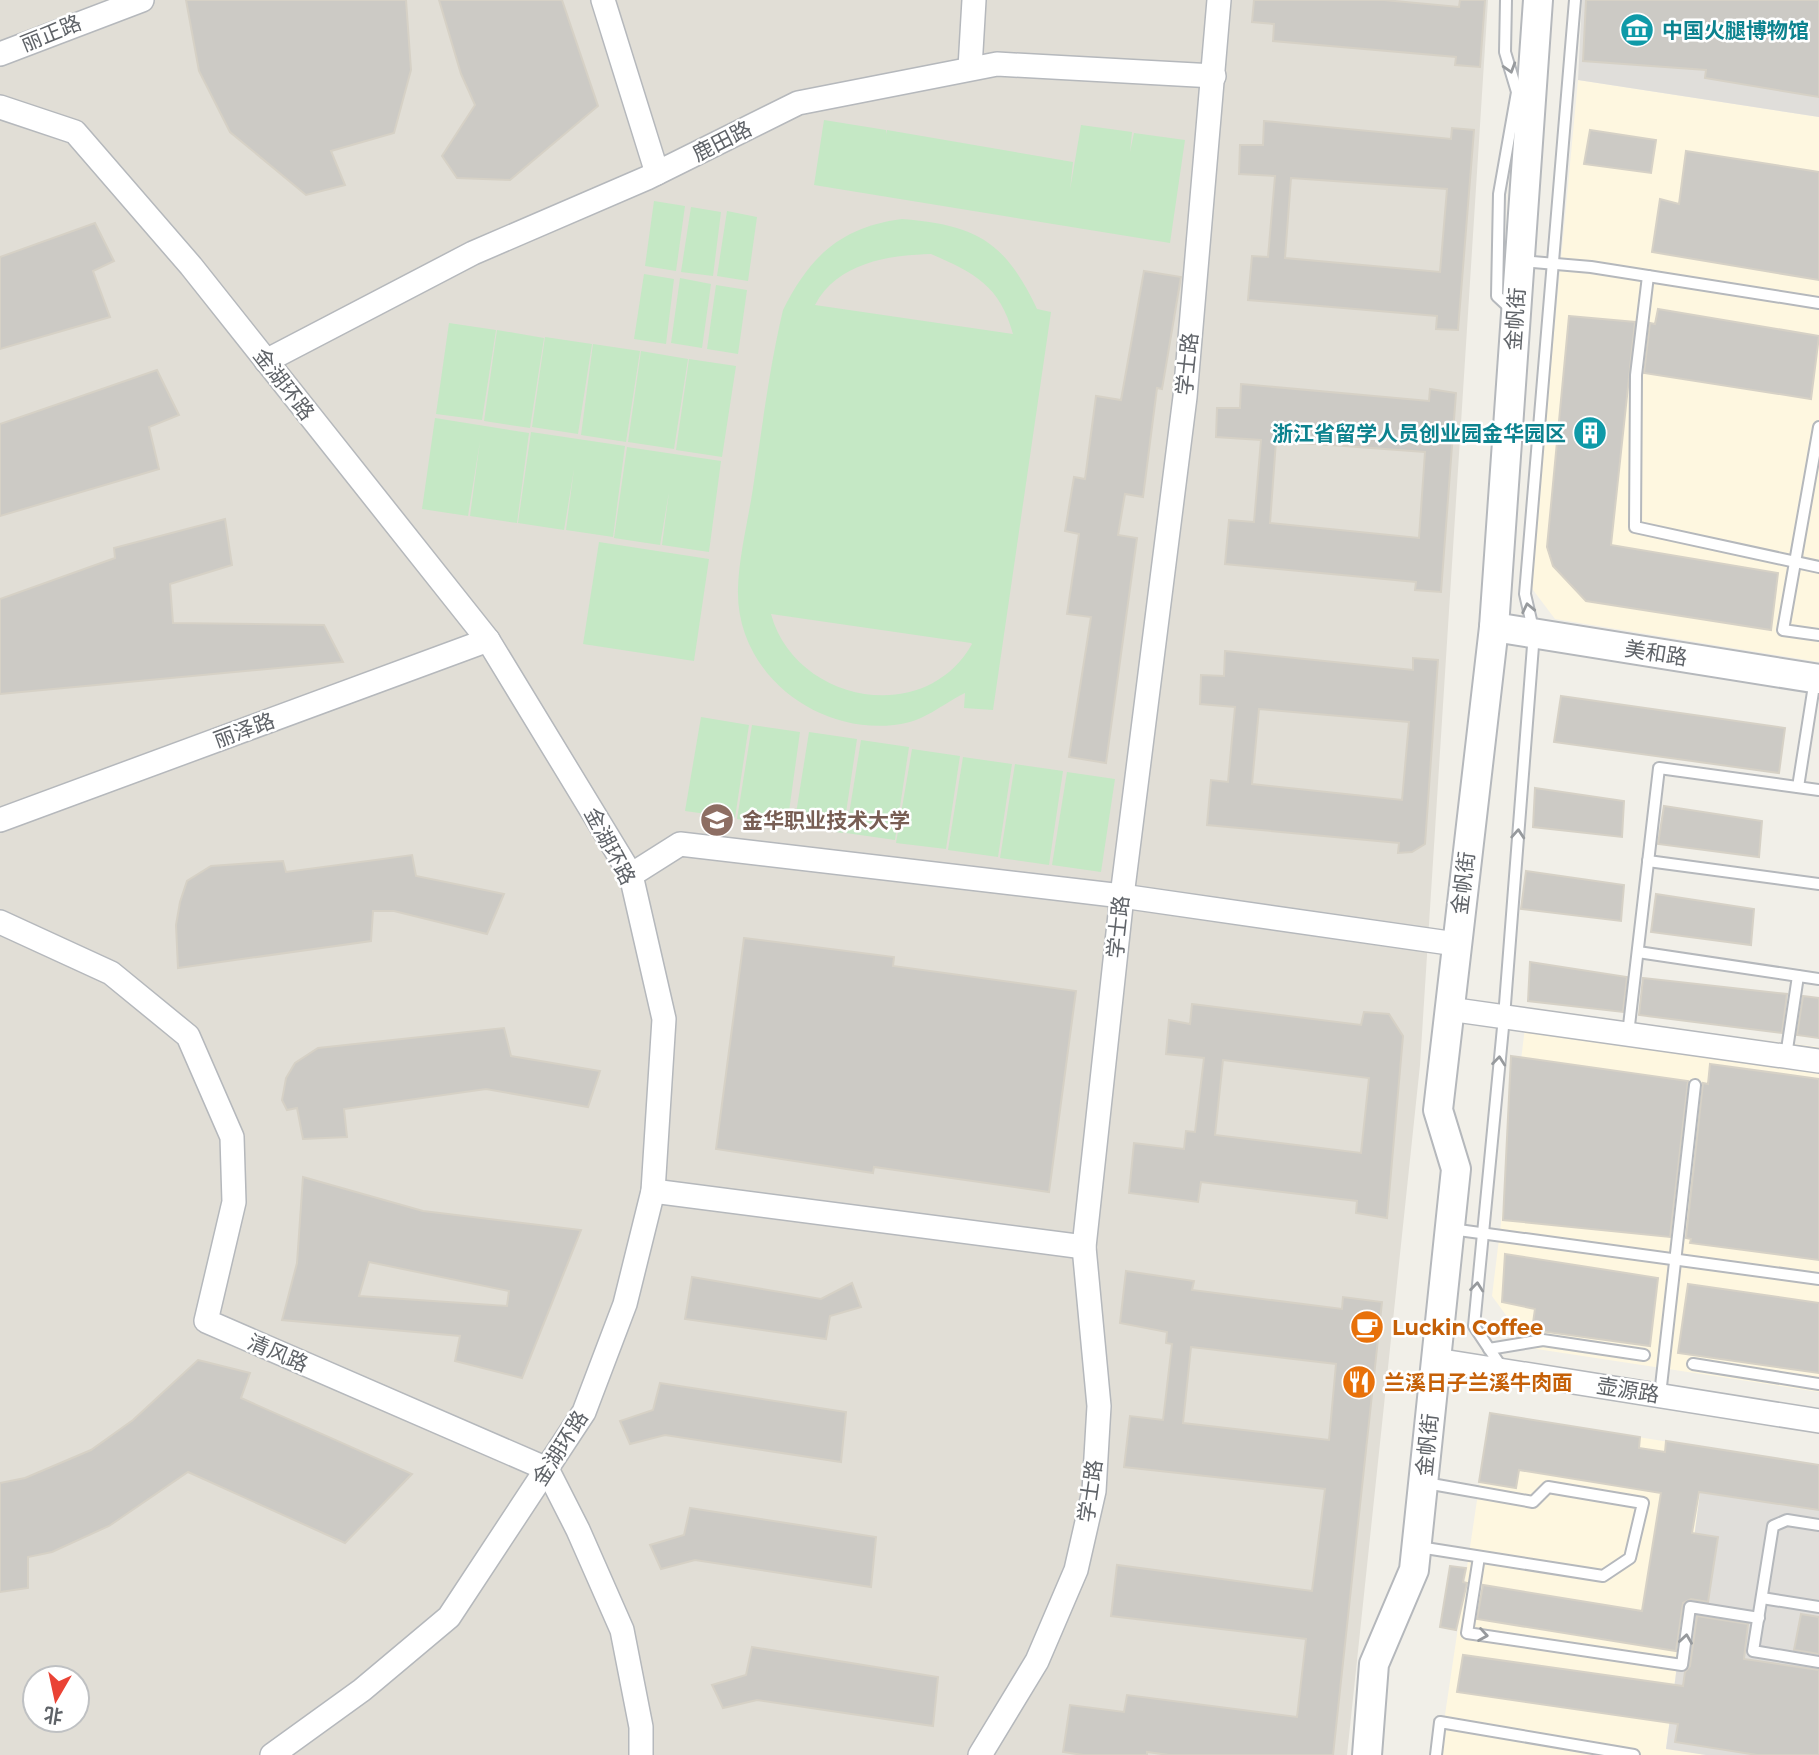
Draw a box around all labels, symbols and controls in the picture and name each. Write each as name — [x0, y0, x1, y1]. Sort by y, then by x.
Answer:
street label: 丽正路 — [17, 10, 85, 56]
museum icon: 中国火腿博物馆 — [1618, 11, 1656, 49]
place label: 中国火腿博物馆 — [1662, 18, 1809, 43]
one-way arrow — [1502, 61, 1516, 73]
street label: 鹿田路 — [688, 116, 756, 166]
street label: 金帆街 — [1500, 287, 1530, 351]
street label: 学士路 — [1171, 331, 1203, 397]
street label: 金湖环路 — [248, 343, 320, 425]
building icon: 浙江省留学人员创业园金华园区 — [1571, 414, 1609, 452]
place label: 浙江省留学人员创业园金华园区 — [1272, 421, 1566, 446]
one-way arrow — [1522, 602, 1537, 614]
street label: 美和路 — [1623, 636, 1689, 670]
street label: 丽泽路 — [210, 707, 278, 753]
school or university icon: 金华职业技术大学 — [698, 801, 736, 839]
street label: 金湖环路 — [579, 803, 641, 889]
place label: 金华职业技术大学 — [742, 808, 910, 833]
one-way arrow — [1510, 828, 1525, 839]
street label: 金帆街 — [1447, 850, 1479, 916]
street label: 学士路 — [1102, 894, 1134, 960]
one-way arrow — [1492, 1055, 1507, 1066]
one-way arrow — [1469, 1281, 1484, 1292]
cafe icon: Luckin Coffee — [1348, 1308, 1386, 1346]
place label: Luckin Coffee — [1392, 1315, 1543, 1340]
street label: 清风路 — [244, 1329, 312, 1377]
restaurant icon: 兰溪日子兰溪牛肉面 — [1340, 1363, 1378, 1401]
place label: 兰溪日子兰溪牛肉面 — [1384, 1370, 1573, 1395]
street label: 壶源路 — [1595, 1373, 1661, 1407]
street label: 金湖环路 — [527, 1406, 593, 1490]
street label: 金帆街 — [1411, 1412, 1443, 1478]
street label: 学士路 — [1073, 1458, 1107, 1524]
one-way arrow — [1477, 1627, 1489, 1642]
one-way arrow — [1678, 1633, 1693, 1645]
north arrow — [21, 1664, 91, 1734]
text: 北 — [42, 1702, 65, 1728]

